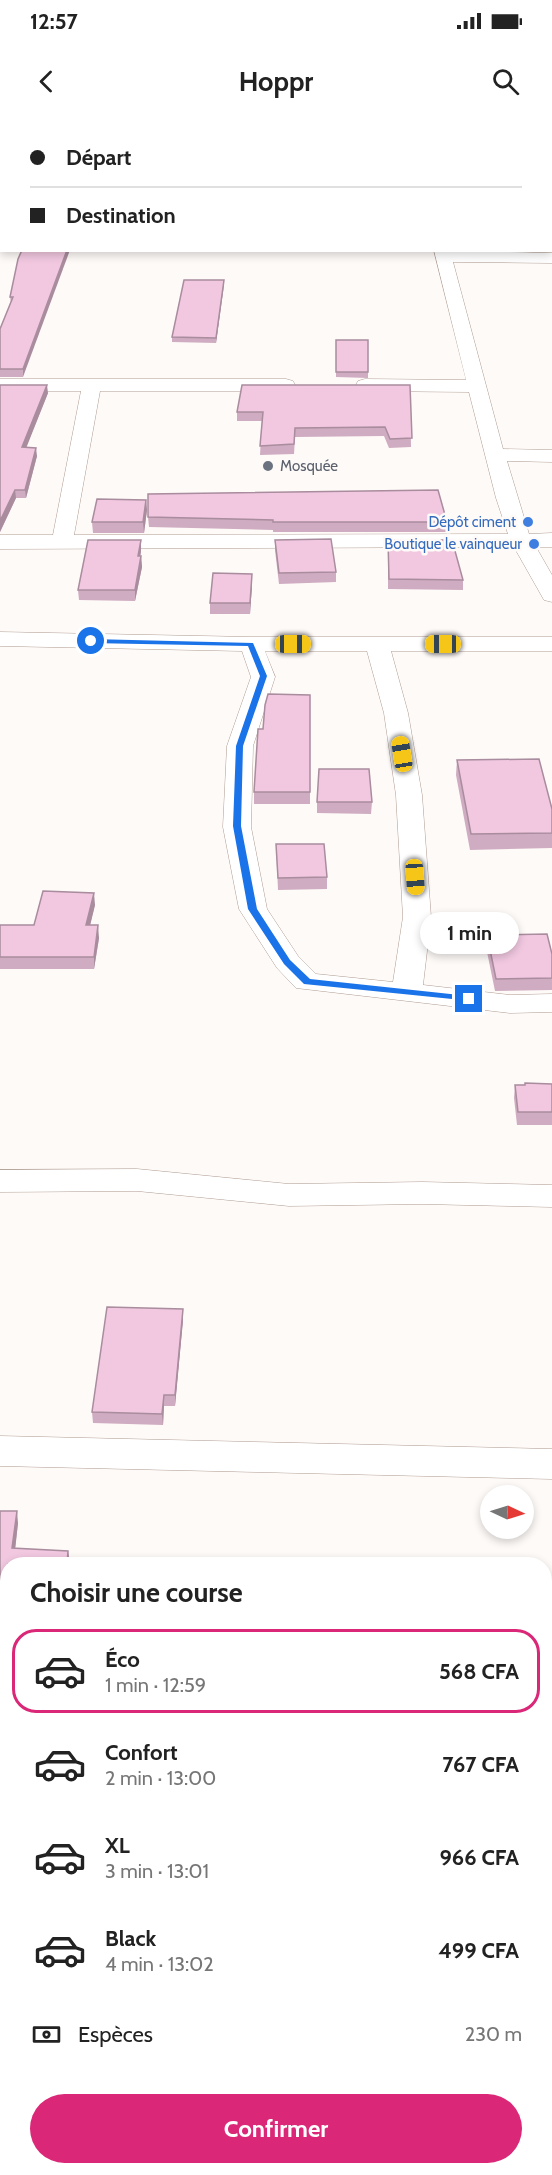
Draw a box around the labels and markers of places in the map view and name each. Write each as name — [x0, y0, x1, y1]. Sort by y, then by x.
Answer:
place label: Mosquée — [280, 457, 338, 475]
marker: Mosquée — [261, 459, 275, 473]
place label: Dépôt ciment — [428, 513, 516, 531]
marker: Dépôt ciment — [521, 515, 535, 529]
place label: Boutique le vainqueur — [384, 535, 522, 553]
marker: Boutique le vainqueur — [527, 537, 541, 551]

